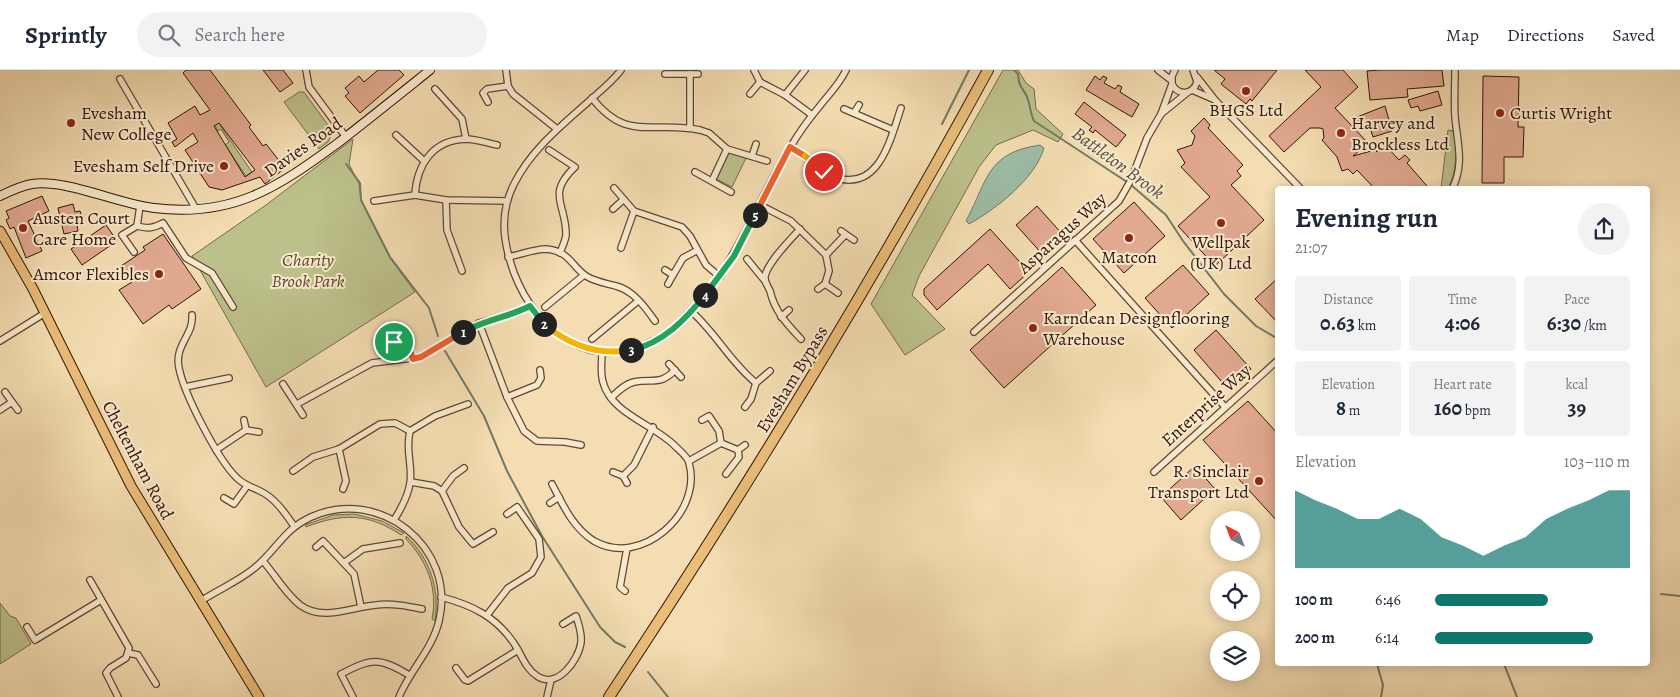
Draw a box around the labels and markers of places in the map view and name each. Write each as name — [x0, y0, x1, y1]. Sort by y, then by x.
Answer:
marker: BHGS Ltd — [1240, 85, 1252, 97]
place label: BHGS Ltd — [1209, 98, 1283, 122]
place label: Evesham New College — [81, 101, 172, 146]
place label: Curtis Wright — [1510, 101, 1612, 125]
marker: Curtis Wright — [1494, 107, 1506, 119]
place label: Harvey and Brockless Ltd — [1351, 111, 1449, 156]
marker: Evesham New College — [65, 117, 77, 129]
marker: Harvey and Brockless Ltd — [1335, 127, 1347, 139]
pin — [803, 151, 845, 193]
place label: Evesham Self Drive — [73, 154, 214, 178]
marker: Evesham Self Drive — [218, 160, 230, 172]
pin: 5 — [742, 202, 768, 228]
place label: Austen Court Care Home — [32, 206, 130, 251]
marker: Wellpak (UK) Ltd — [1215, 217, 1227, 229]
marker: Austen Court Care Home — [17, 222, 29, 234]
place label: Wellpak (UK) Ltd — [1190, 230, 1252, 275]
marker: Matcon — [1123, 232, 1135, 244]
place label: Matcon — [1101, 245, 1157, 269]
place label: Amcor Flexibles — [32, 262, 149, 286]
marker: Amcor Flexibles — [153, 268, 165, 280]
pin: 4 — [692, 282, 718, 308]
place label: Karndean Designflooring Warehouse — [1042, 306, 1230, 351]
pin: 2 — [532, 312, 556, 336]
pin: 1 — [450, 320, 476, 344]
pin — [373, 321, 415, 363]
marker: Karndean Designflooring Warehouse — [1027, 322, 1039, 334]
pin: 3 — [618, 338, 644, 362]
place label: R. Sinclair Transport Ltd — [1148, 459, 1249, 504]
marker: R. Sinclair Transport Ltd — [1253, 475, 1265, 487]

